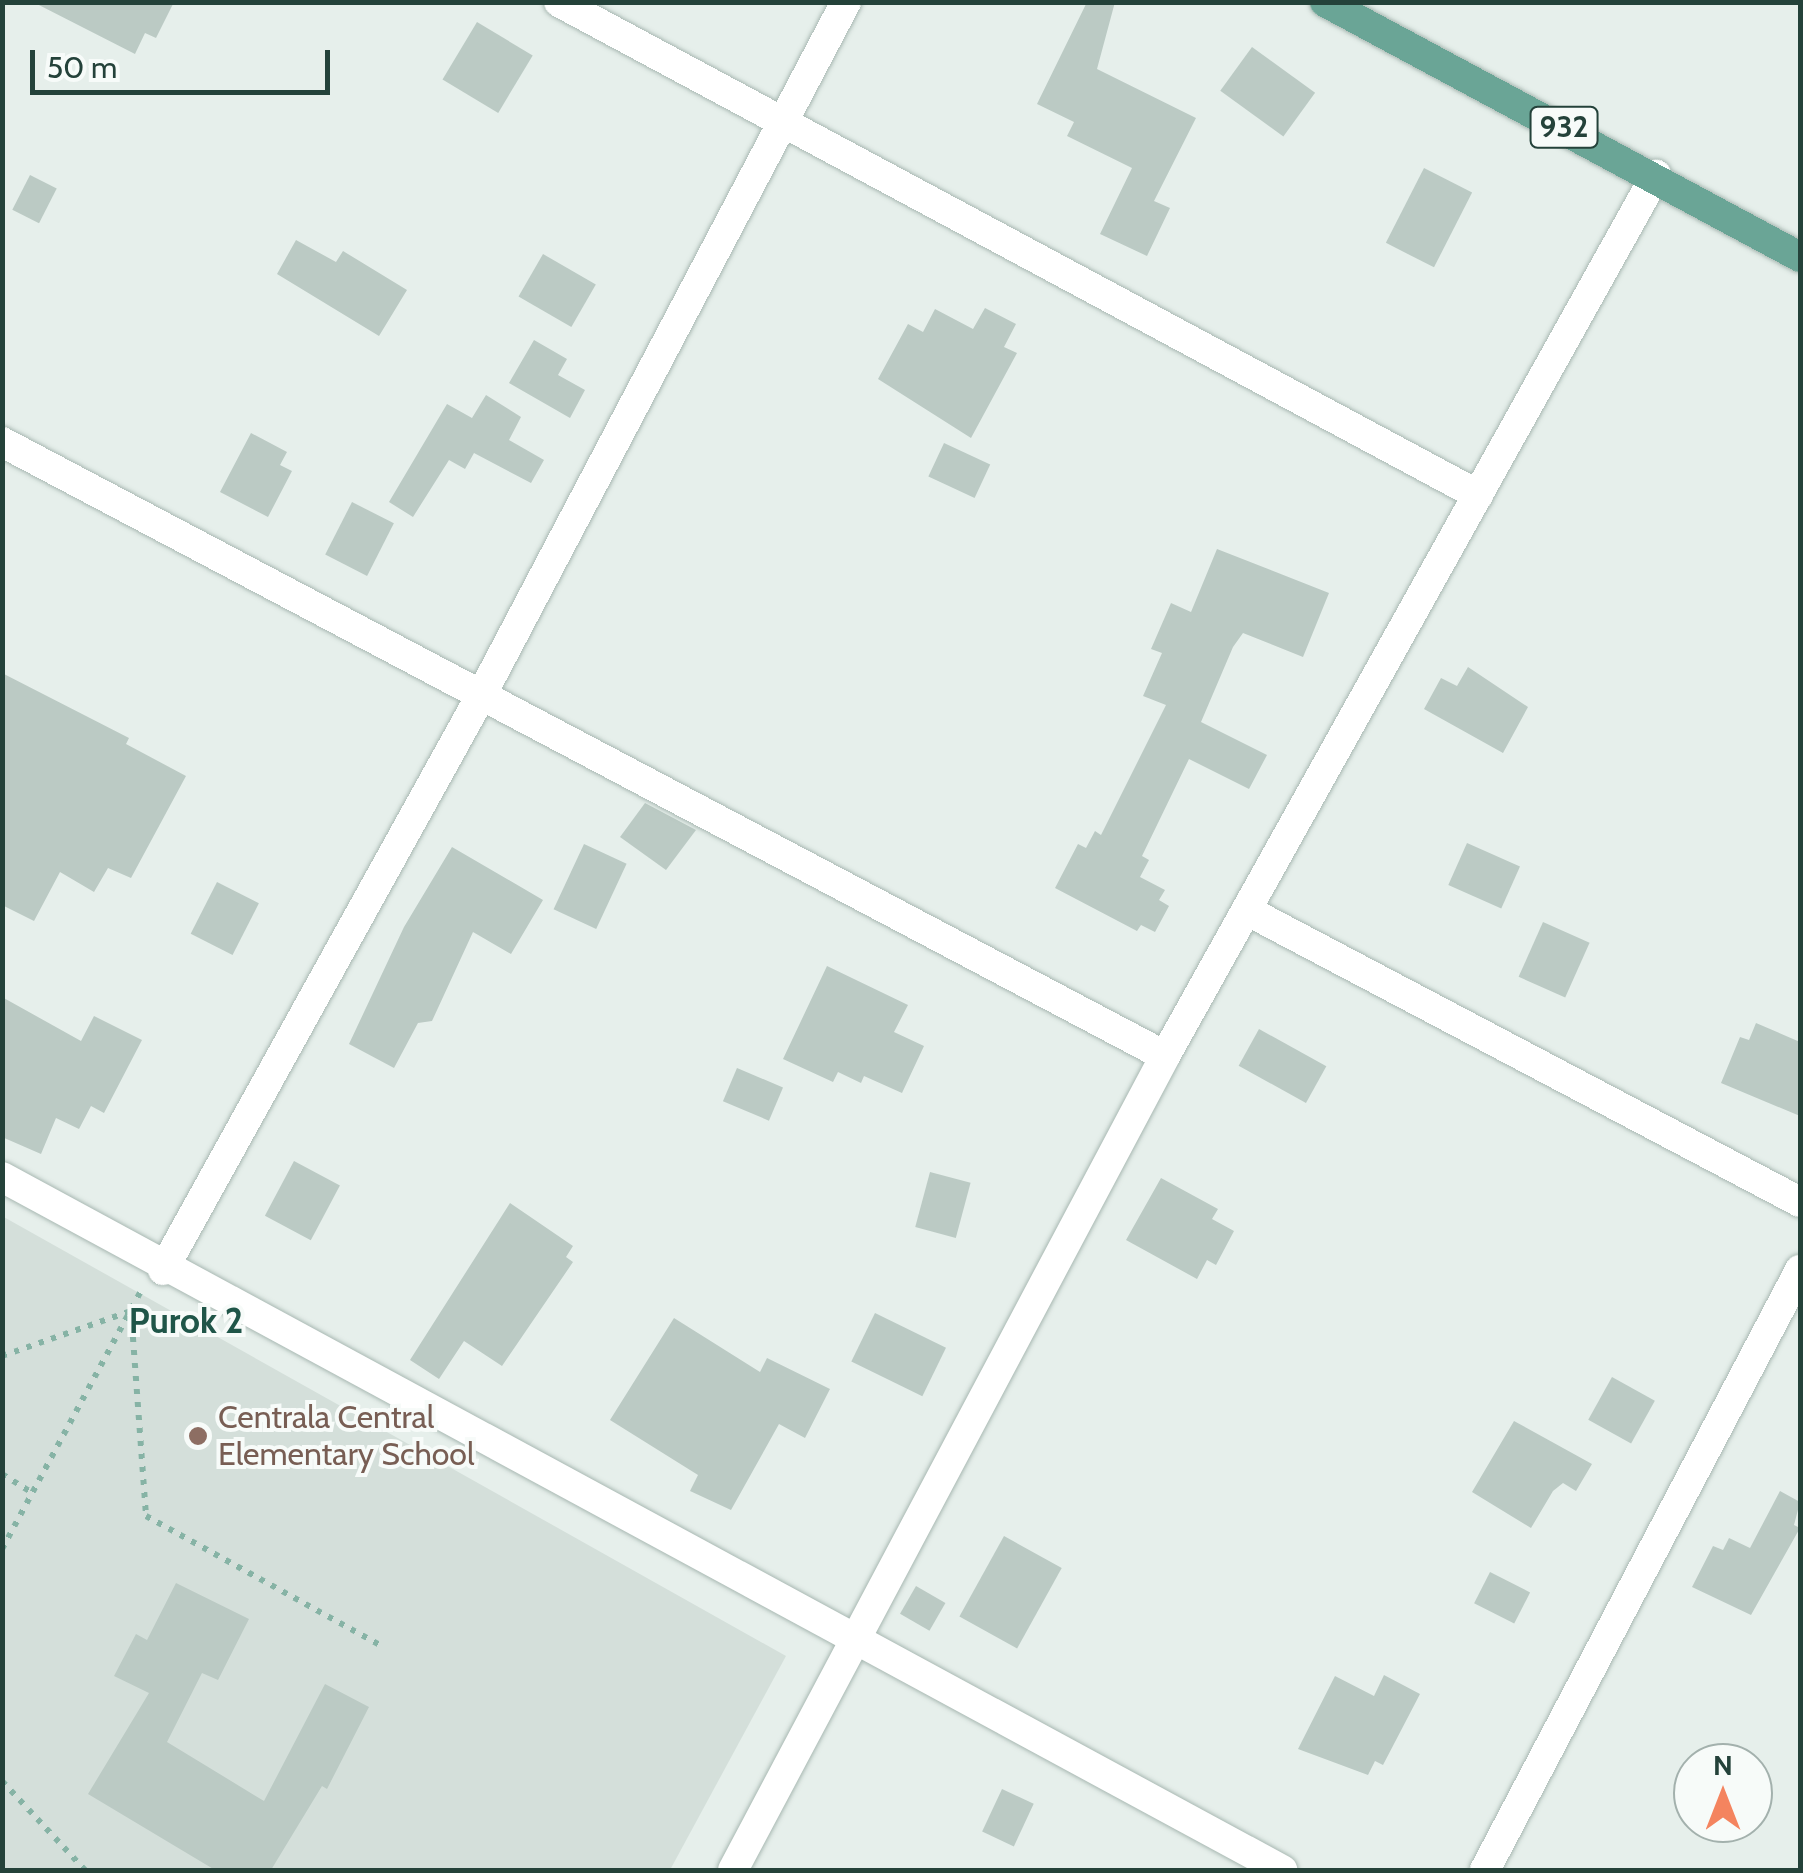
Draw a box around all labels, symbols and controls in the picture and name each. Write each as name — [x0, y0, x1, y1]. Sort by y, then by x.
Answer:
scale bar — [35, 30, 335, 92]
text: 50 m — [47, 49, 117, 86]
road number: 932 — [1529, 102, 1599, 152]
district label: Purok 2 — [129, 1300, 243, 1342]
place label: Centrala Central Elementary School — [218, 1399, 475, 1474]
marker: Centrala Central Elementary School — [187, 1425, 209, 1447]
north arrow — [1673, 1743, 1773, 1843]
text: N — [1713, 1748, 1733, 1782]

